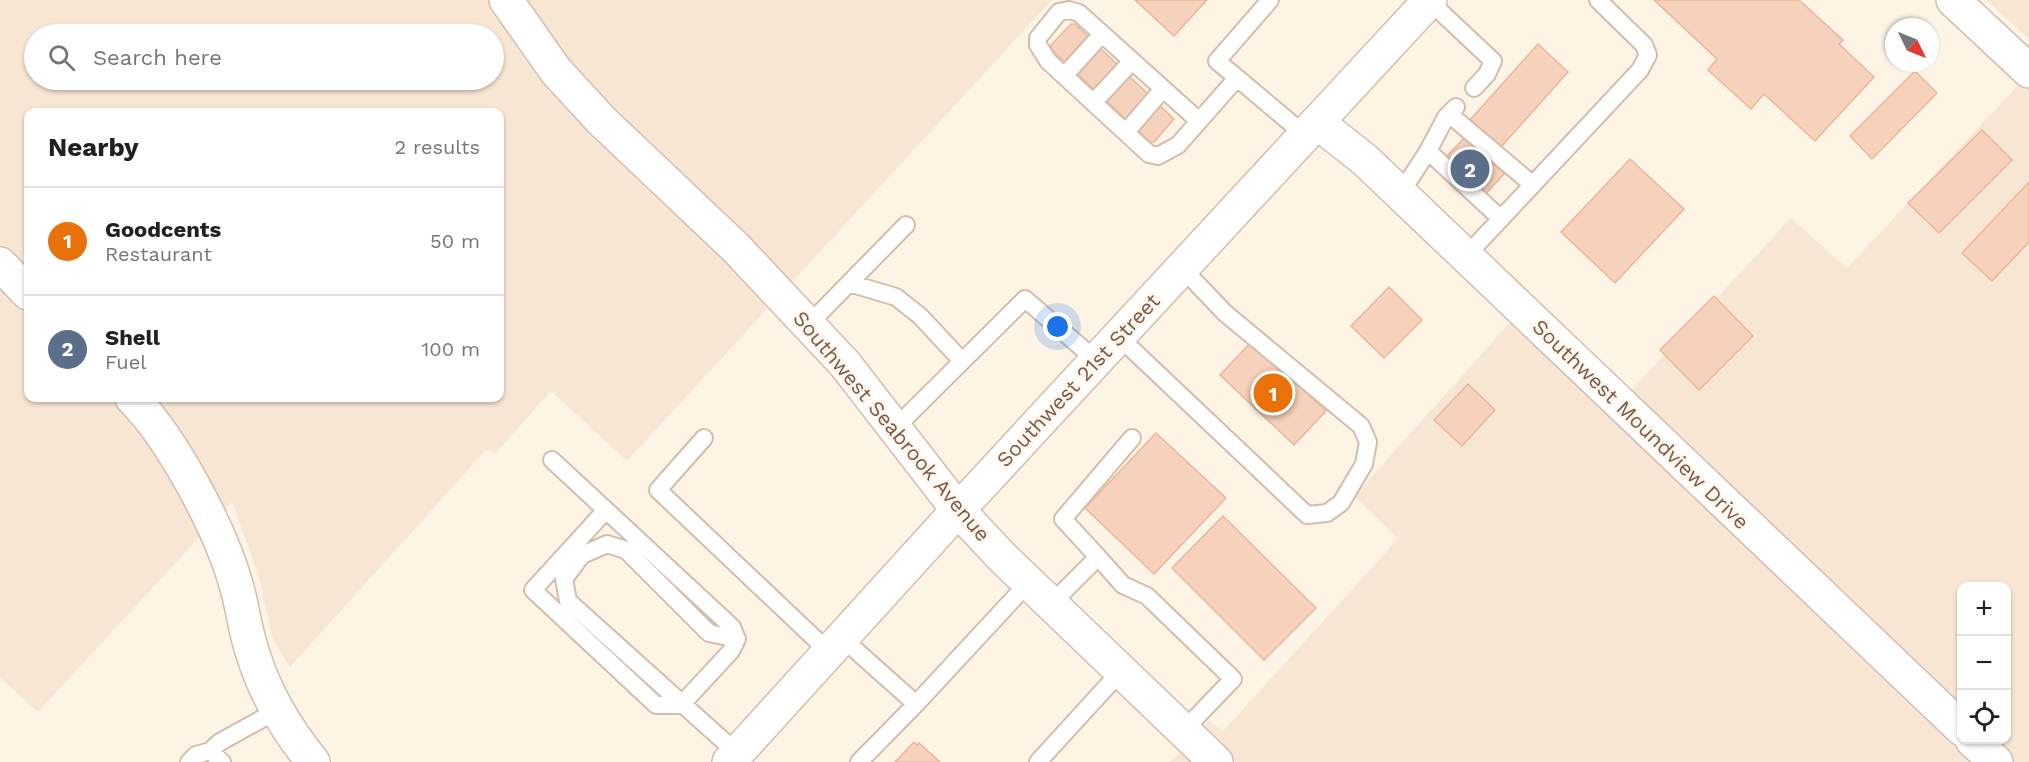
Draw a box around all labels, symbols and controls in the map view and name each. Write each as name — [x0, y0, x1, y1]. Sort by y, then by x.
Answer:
north arrow — [1885, 18, 1939, 72]
search box — [24, 24, 504, 90]
icon: search — [45, 41, 78, 74]
text: Search here — [93, 45, 222, 70]
text: Nearby — [48, 132, 139, 162]
text: 2 results — [395, 135, 480, 159]
pin: 2 — [1450, 146, 1490, 192]
text: Goodcents — [105, 217, 221, 242]
text: 1 — [63, 229, 72, 253]
text: 50 m — [430, 229, 480, 253]
text: Restaurant — [105, 242, 212, 266]
street label: Southwest 21st Street — [991, 288, 1165, 472]
street label: Southwest Seabrook Avenue — [788, 306, 996, 546]
your location — [1043, 312, 1072, 341]
street label: Southwest Moundview Drive — [1528, 314, 1754, 534]
text: Shell — [105, 325, 160, 350]
text: 2 — [62, 337, 73, 361]
text: 100 m — [421, 337, 480, 361]
text: Fuel — [105, 350, 146, 374]
pin: 1 — [1254, 370, 1292, 416]
map controls — [1957, 582, 2011, 744]
button: + — [1957, 582, 2011, 636]
button: − — [1957, 636, 2011, 690]
button: locate — [1957, 690, 2011, 744]

